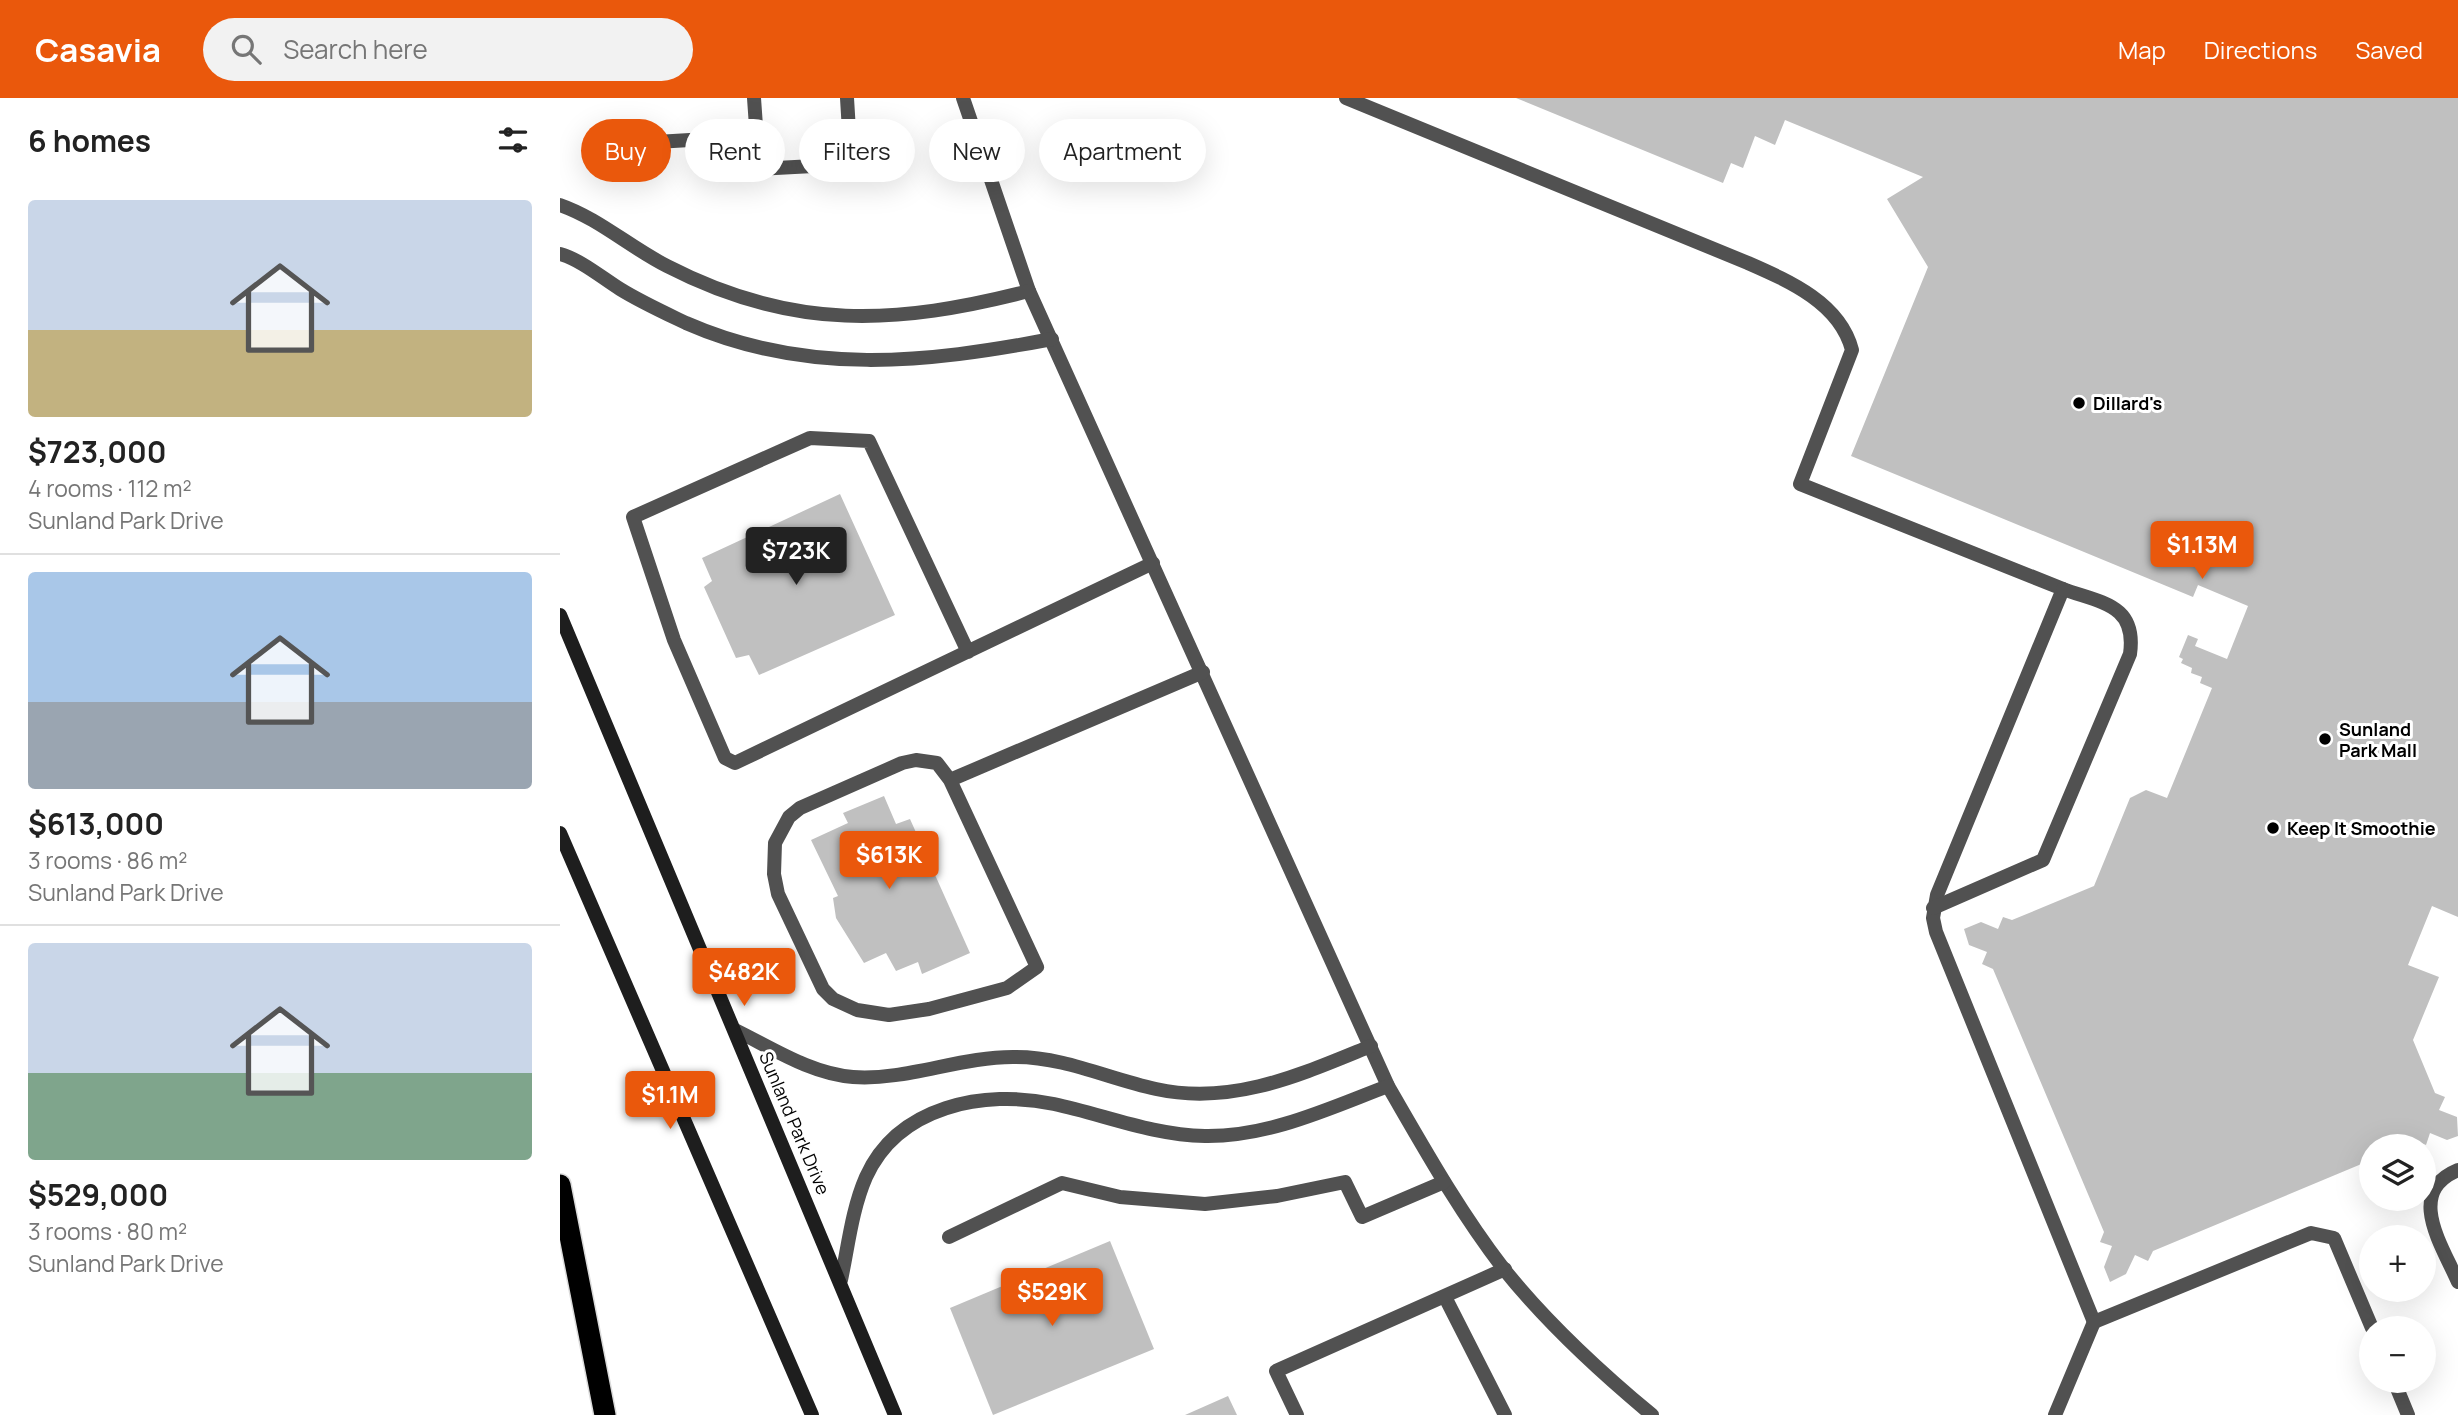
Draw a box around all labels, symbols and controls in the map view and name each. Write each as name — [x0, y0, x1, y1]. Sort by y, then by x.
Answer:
search box — [203, 18, 693, 81]
text: Casavia — [35, 27, 161, 72]
icon: search — [227, 30, 265, 68]
text: Search here — [283, 31, 428, 67]
text: Map — [2118, 33, 2166, 66]
text: Directions — [2204, 33, 2317, 66]
text: Saved — [2355, 33, 2423, 66]
chip: Buy — [581, 119, 671, 182]
chip: Rent — [685, 119, 785, 182]
chip: Filters — [799, 119, 915, 182]
chip: New — [929, 119, 1025, 182]
chip: Apartment — [1039, 119, 1206, 182]
text: 6 homes — [28, 120, 151, 161]
icon: filters — [494, 121, 532, 159]
icon: home — [217, 245, 343, 371]
place label: Dillard's — [2093, 391, 2162, 415]
marker: Dillard's — [2071, 395, 2087, 411]
text: $723,000 — [28, 431, 166, 472]
text: 4 rooms · 112 m² — [28, 472, 192, 504]
text: Sunland Park Drive — [28, 504, 224, 536]
pin: $1.13M — [2145, 522, 2259, 581]
pin: $723K — [747, 528, 845, 587]
text: $1.13M — [2167, 528, 2237, 560]
text: $723K — [762, 534, 830, 566]
icon: home — [217, 617, 343, 743]
place label: Sunland Park Mall — [2339, 717, 2417, 762]
marker: Sunland Park Mall — [2317, 731, 2333, 747]
text: $613,000 — [28, 803, 164, 844]
place label: Keep It Smoothie — [2287, 816, 2436, 840]
marker: Keep It Smoothie — [2265, 820, 2281, 836]
pin: $613K — [840, 832, 938, 891]
text: $613K — [856, 838, 922, 870]
text: 3 rooms · 86 m² — [28, 844, 188, 876]
text: Sunland Park Drive — [28, 876, 224, 908]
pin: $482K — [695, 948, 793, 1008]
text: $482K — [708, 955, 780, 987]
icon: home — [217, 988, 343, 1114]
street label: Sunland Park Drive — [754, 1048, 836, 1198]
pin: $1.1M — [621, 1072, 719, 1131]
text: $1.1M — [641, 1078, 699, 1110]
map controls — [2359, 1134, 2436, 1393]
button: layers — [2359, 1134, 2436, 1211]
text: $529,000 — [28, 1174, 168, 1215]
text: 3 rooms · 80 m² — [28, 1215, 187, 1247]
button: + — [2359, 1225, 2436, 1302]
text: Sunland Park Drive — [28, 1247, 224, 1279]
pin: $529K — [1003, 1268, 1101, 1328]
text: $529K — [1017, 1275, 1087, 1307]
button: − — [2359, 1316, 2436, 1393]

